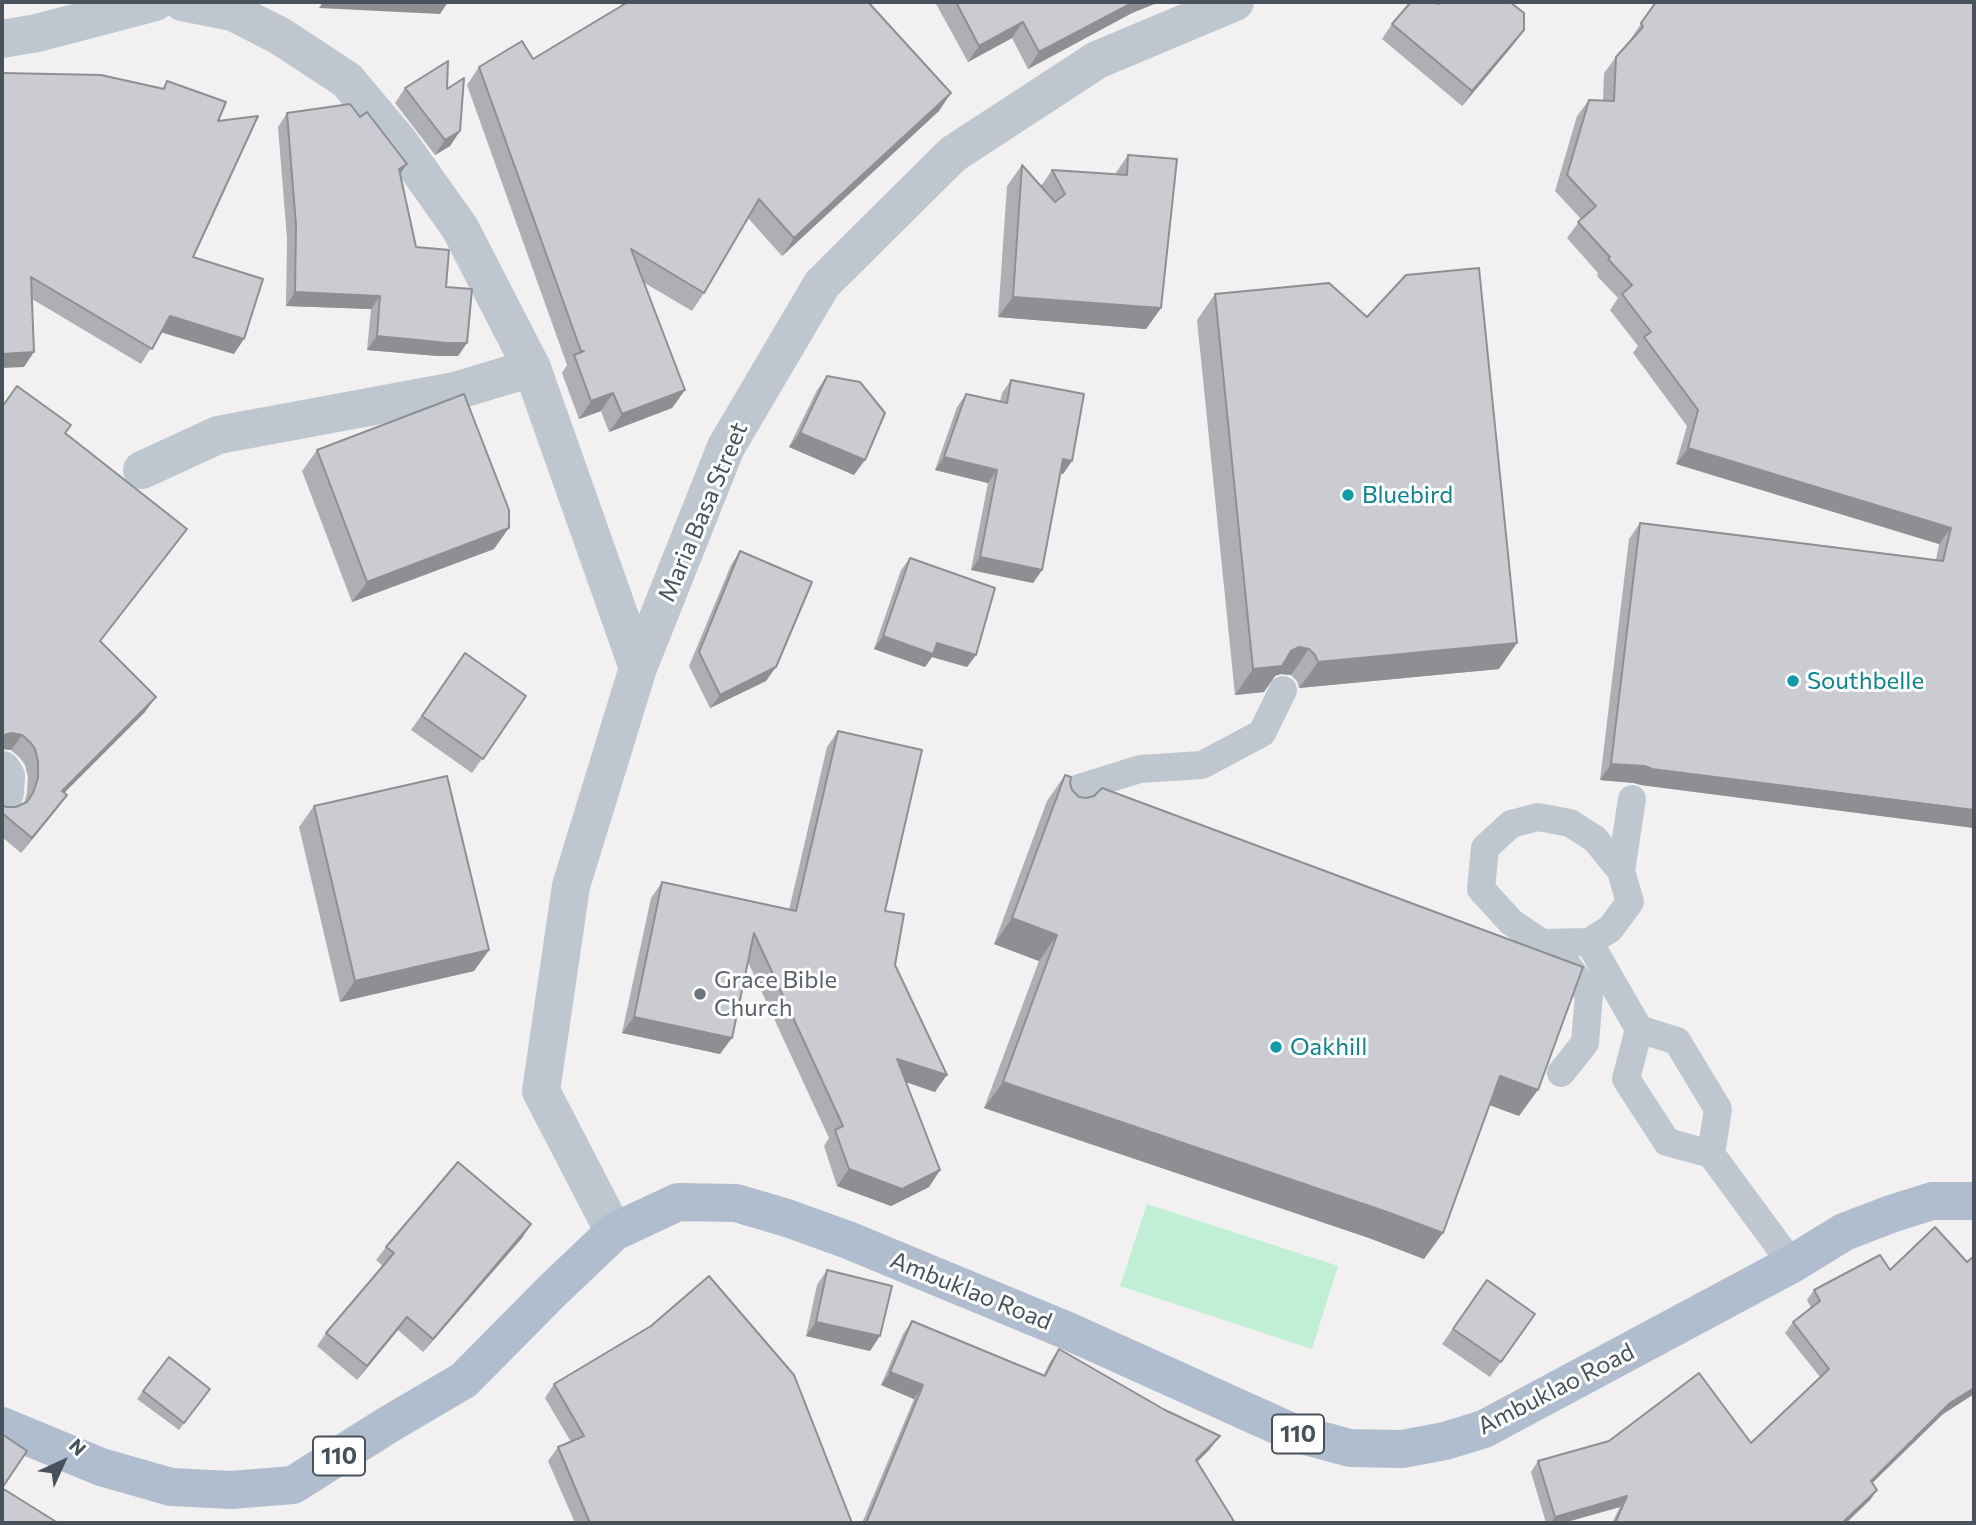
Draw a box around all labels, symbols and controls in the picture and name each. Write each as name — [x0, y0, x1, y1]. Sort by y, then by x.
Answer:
street label: Maria Basa Street — [652, 418, 754, 606]
place label: Bluebird — [1362, 481, 1453, 509]
marker: Bluebird — [1340, 487, 1356, 503]
place label: Southbelle — [1807, 667, 1924, 695]
marker: Southbelle — [1785, 673, 1801, 689]
place label: Grace Bible Church — [714, 966, 837, 1022]
marker: Grace Bible Church — [692, 986, 708, 1002]
place label: Oakhill — [1290, 1033, 1367, 1061]
marker: Oakhill — [1268, 1039, 1284, 1055]
street label: Ambuklao Road — [886, 1245, 1056, 1337]
street label: Ambuklao Road — [1473, 1337, 1639, 1441]
road number: 110 — [1272, 1414, 1324, 1454]
north arrow — [28, 1427, 98, 1497]
text: N — [65, 1434, 91, 1460]
road number: 110 — [313, 1436, 365, 1476]

